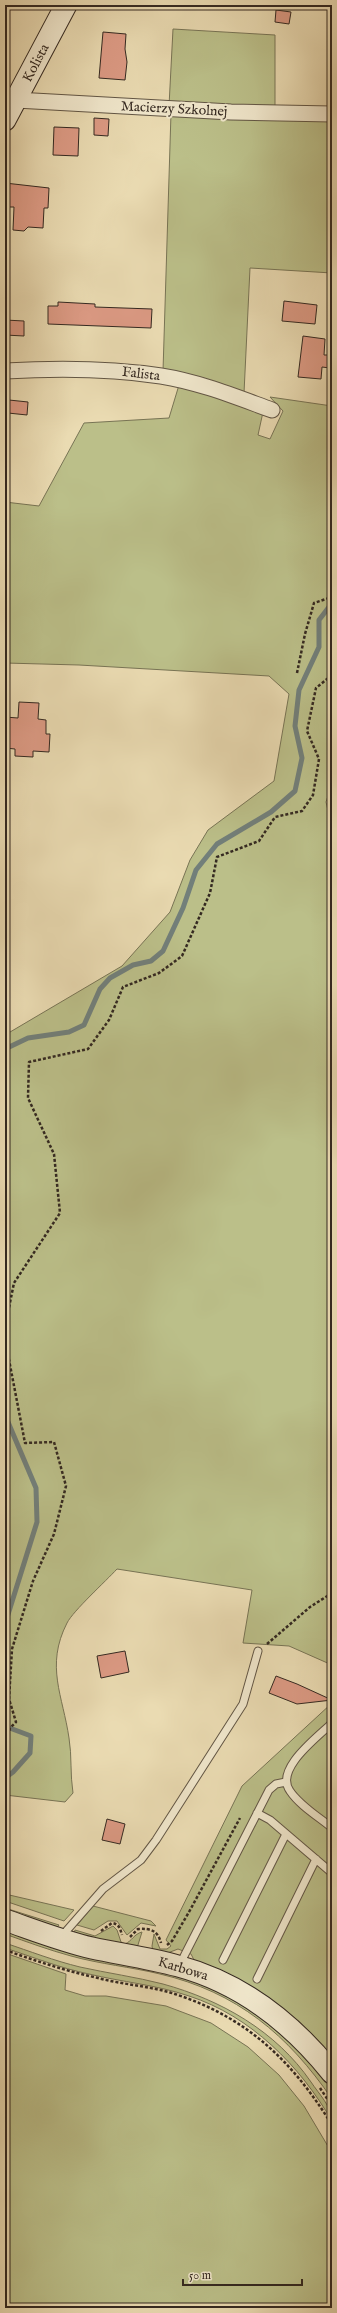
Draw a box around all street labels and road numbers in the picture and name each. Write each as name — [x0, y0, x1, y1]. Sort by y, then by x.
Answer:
street label: Kolista — [18, 40, 54, 85]
street label: Macierzy Szkolnej — [120, 97, 228, 121]
street label: Falista — [121, 363, 162, 385]
street label: Karbowa — [156, 1953, 211, 1985]

